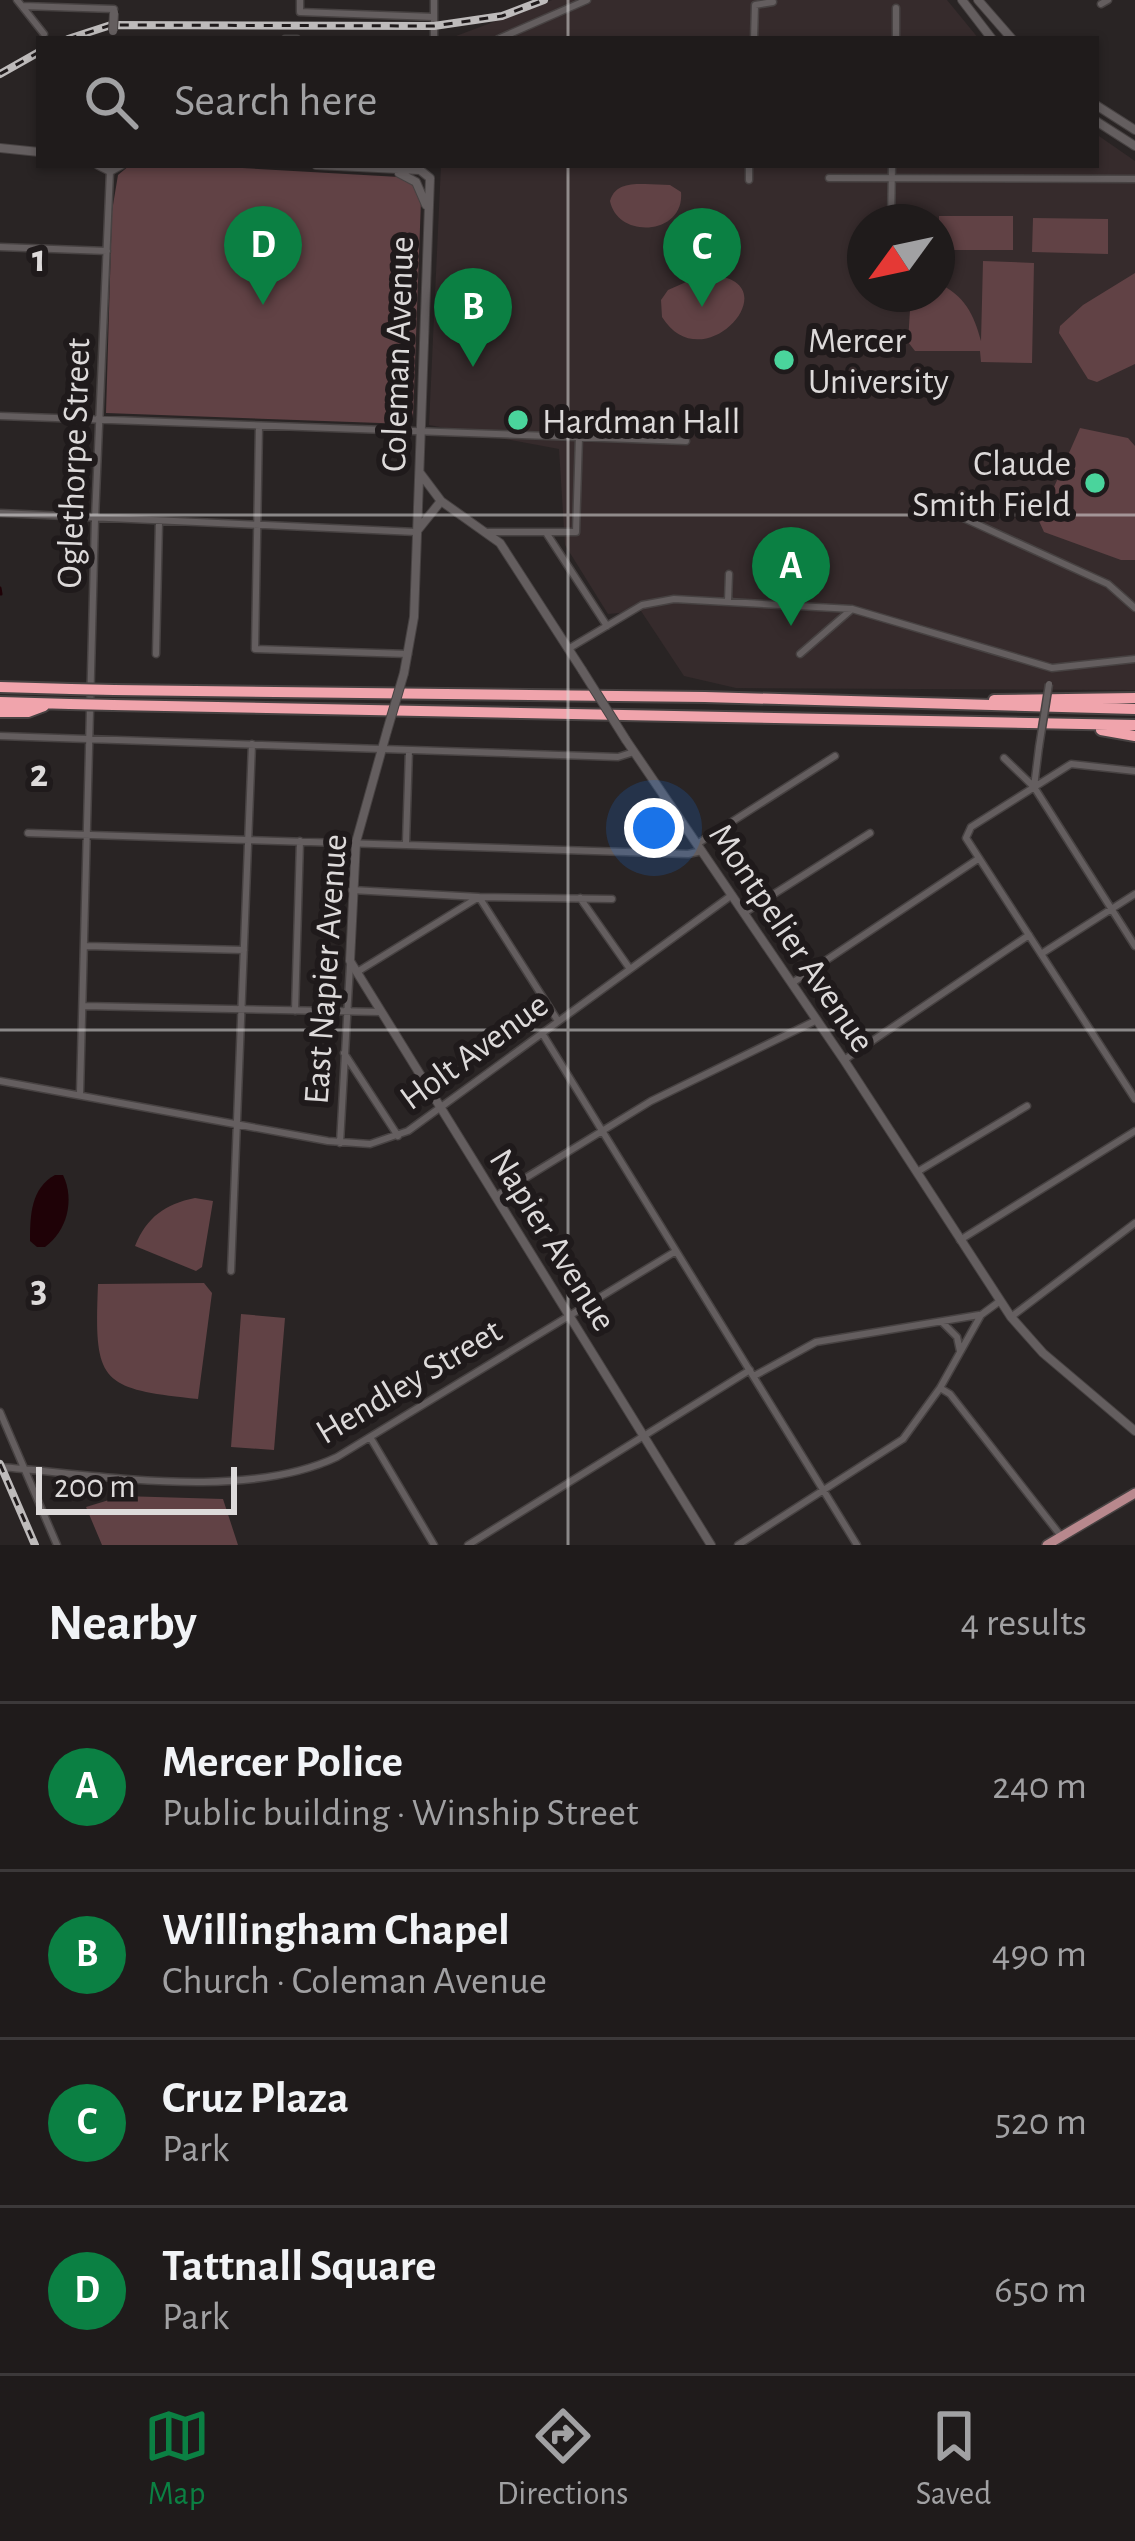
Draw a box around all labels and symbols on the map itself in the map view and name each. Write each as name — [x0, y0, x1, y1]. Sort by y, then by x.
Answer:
north arrow — [847, 204, 955, 312]
pin: D — [224, 206, 302, 305]
pin: C — [663, 208, 741, 307]
street label: Coleman Avenue — [376, 236, 420, 472]
text: 1 — [32, 240, 46, 279]
pin: B — [434, 268, 512, 367]
place label: Mercer University — [808, 323, 949, 400]
street label: Oglethorpe Street — [52, 337, 96, 589]
marker: Mercer University — [771, 347, 797, 373]
place label: Hardman Hall — [542, 404, 740, 440]
marker: Hardman Hall — [505, 407, 531, 433]
place label: Claude Smith Field — [912, 446, 1071, 523]
marker: Claude Smith Field — [1082, 470, 1108, 496]
pin: A — [752, 527, 830, 626]
text: 2 — [30, 755, 48, 794]
your location — [624, 798, 684, 858]
street label: Montpelier Avenue — [702, 817, 881, 1059]
street label: East Napier Avenue — [299, 833, 353, 1105]
street label: Holt Avenue — [394, 986, 555, 1117]
street label: Napier Avenue — [482, 1143, 622, 1337]
text: 3 — [31, 1270, 47, 1309]
street label: Hendley Street — [310, 1312, 508, 1451]
scale bar — [36, 1461, 237, 1514]

